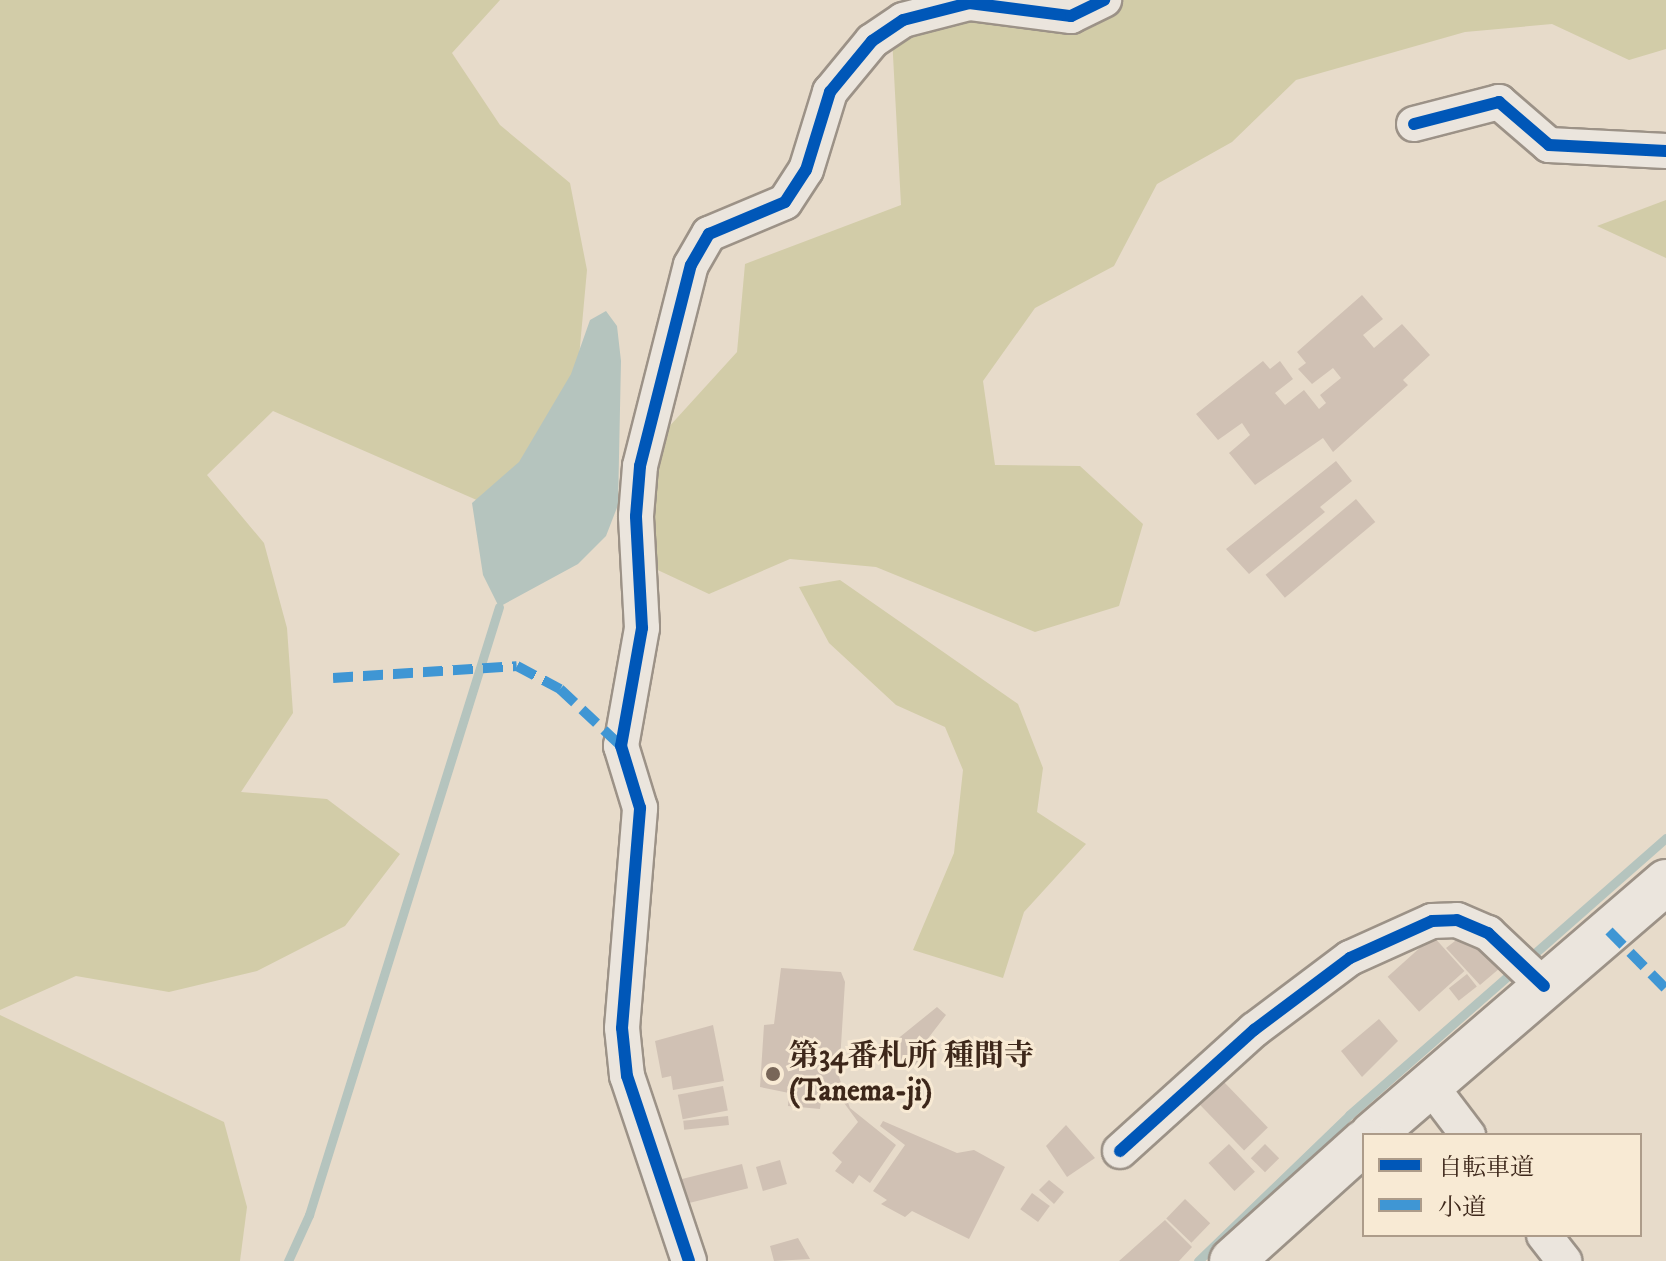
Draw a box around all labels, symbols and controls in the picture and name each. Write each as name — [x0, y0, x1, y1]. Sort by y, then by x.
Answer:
place label: 第34番札所 種間寺 (Tanema-ji) — [789, 1039, 1034, 1110]
marker: 第34番札所 種間寺 (Tanema-ji) — [764, 1065, 782, 1083]
legend — [1362, 1133, 1642, 1237]
text: 自転車道 — [1438, 1153, 1534, 1183]
text: 小道 — [1438, 1193, 1486, 1223]

